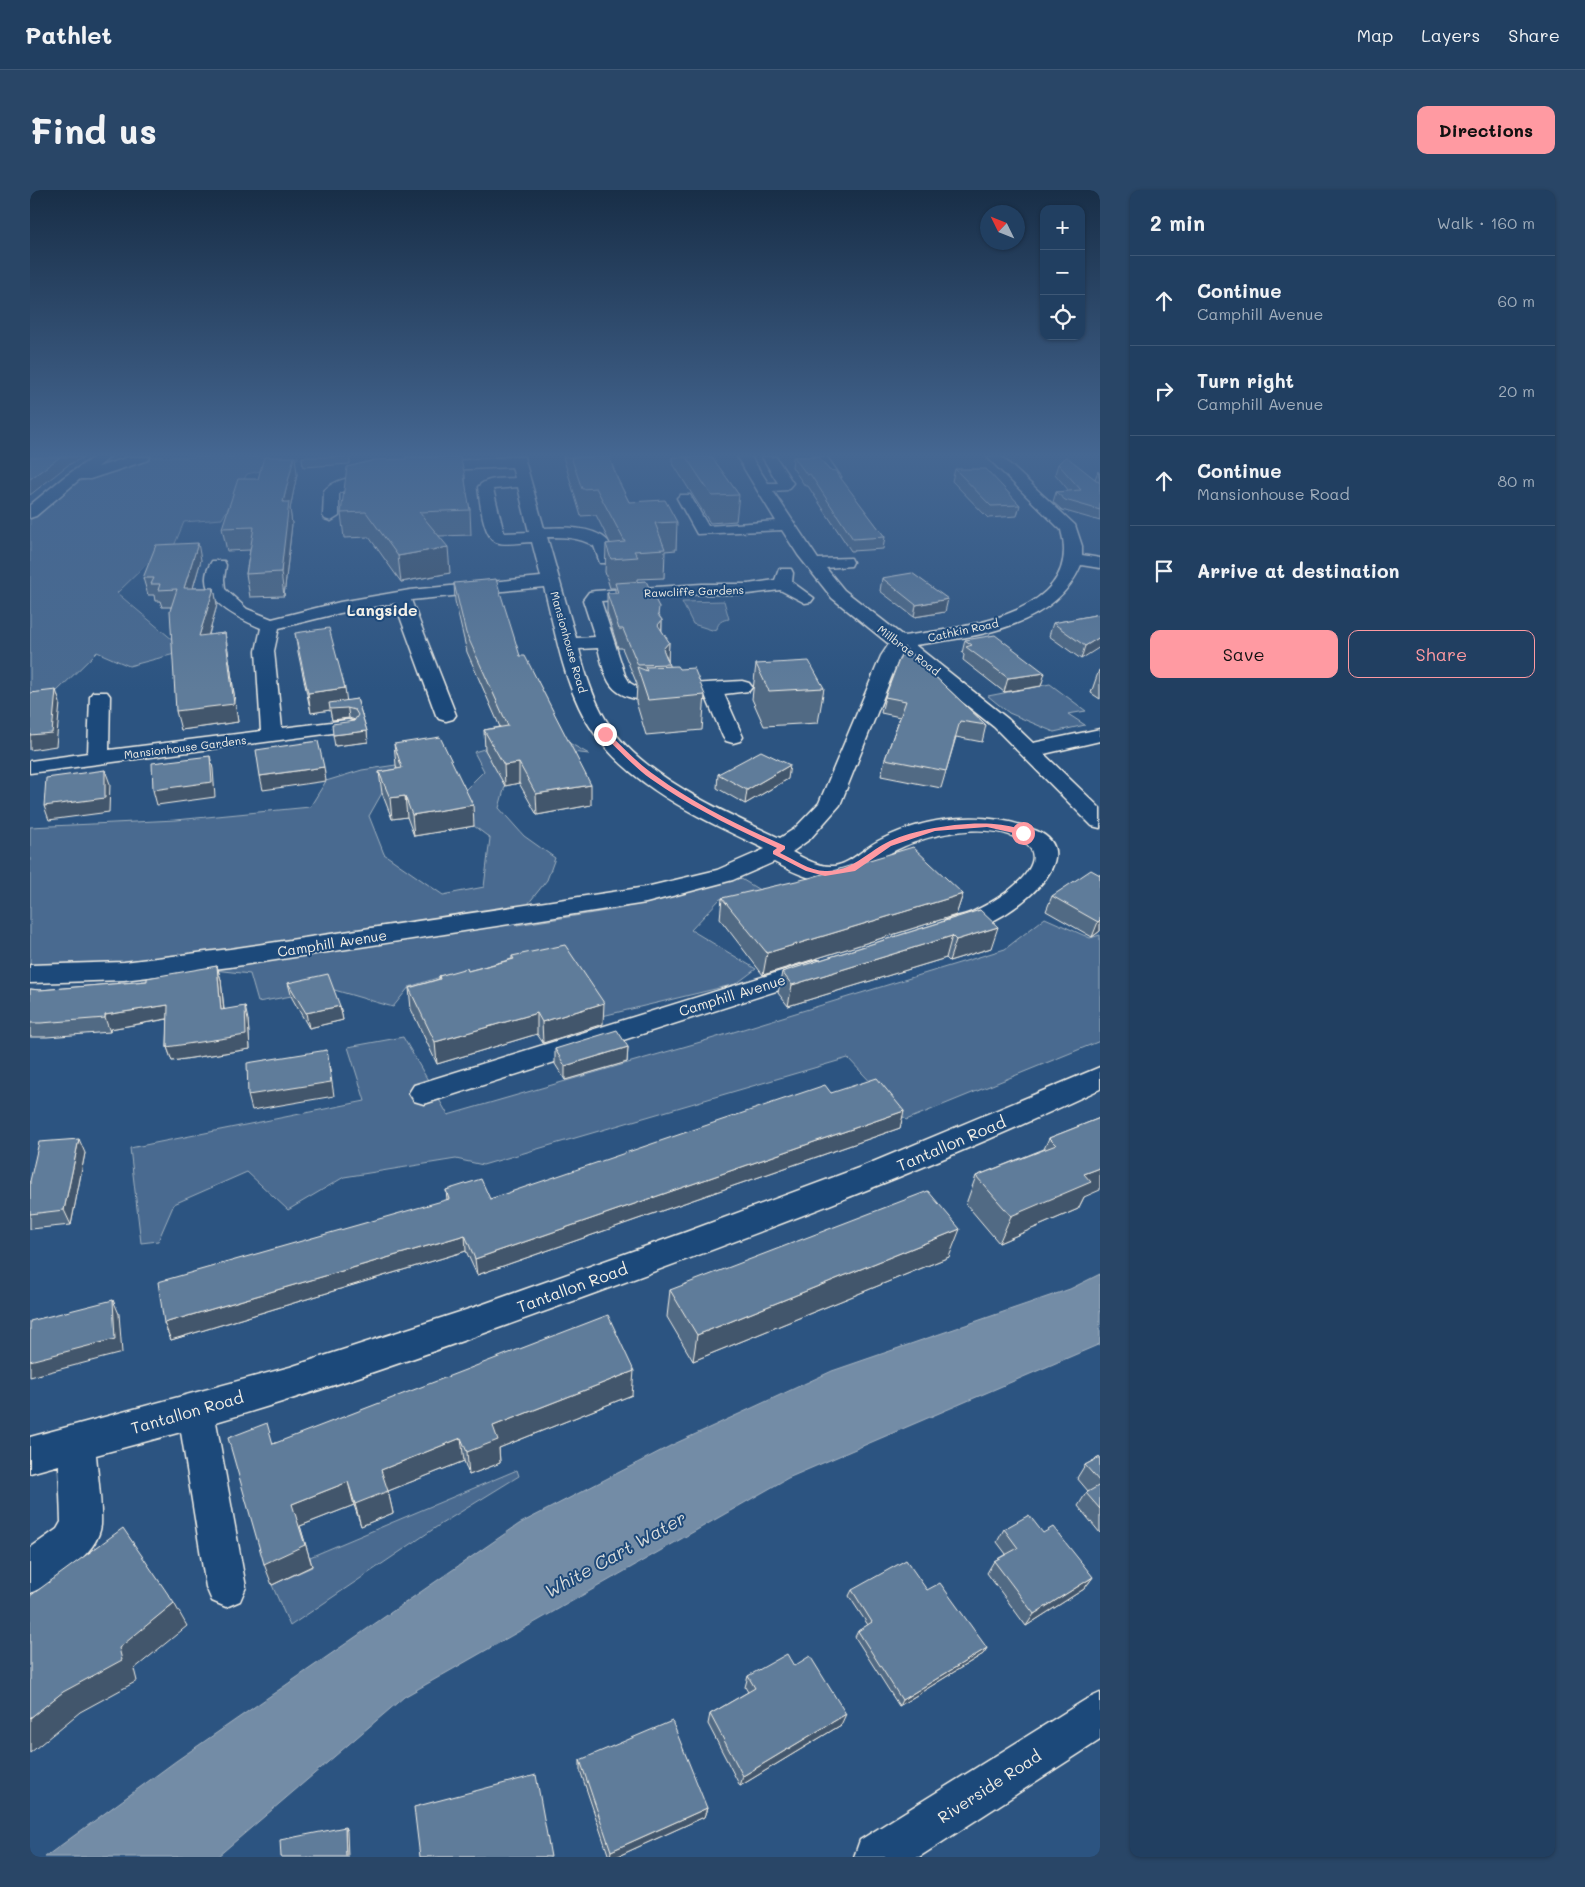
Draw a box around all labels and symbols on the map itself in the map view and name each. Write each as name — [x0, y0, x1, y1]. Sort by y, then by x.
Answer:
north arrow — [980, 205, 1025, 250]
street label: Rawcliffe Gardens — [644, 582, 744, 600]
street label: Mansionhouse Road — [547, 590, 591, 694]
district label: Langside — [347, 599, 417, 620]
street label: Cathkin Road — [926, 615, 1000, 645]
street label: Millbrae Road — [875, 622, 943, 678]
route end — [594, 723, 617, 746]
street label: Mansionhouse Gardens — [123, 732, 247, 762]
route start — [1012, 822, 1035, 845]
street label: Camphill Avenue — [276, 925, 388, 961]
street label: Camphill Avenue — [676, 970, 788, 1020]
street label: Tantallon Road — [893, 1111, 1009, 1175]
street label: Tantallon Road — [514, 1257, 630, 1317]
street label: Tantallon Road — [128, 1386, 246, 1438]
water label: White Cart Water — [540, 1505, 690, 1603]
street label: Riverside Road — [933, 1745, 1045, 1827]

